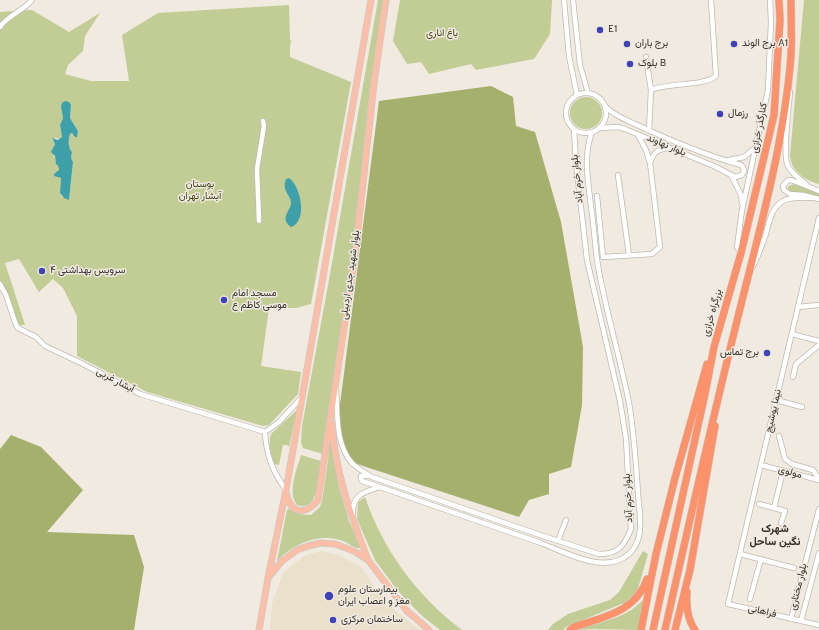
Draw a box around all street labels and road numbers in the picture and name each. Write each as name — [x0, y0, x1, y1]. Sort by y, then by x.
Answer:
street label: کنارگذر خرازی — [749, 102, 771, 154]
street label: بلوار نهاوند — [644, 132, 688, 160]
street label: بلوار خرم آباد — [569, 154, 587, 204]
street label: بلوار شهید جدی اردبیلی — [339, 229, 363, 321]
street label: بزرگراه خرازی — [701, 288, 725, 338]
street label: آبشار غربی — [94, 366, 136, 396]
street label: نیما یوشیج — [763, 388, 785, 434]
street label: مولوی — [777, 464, 803, 482]
street label: بلوار خرم آباد — [622, 473, 636, 523]
street label: بلوار مختاری — [787, 562, 811, 612]
street label: فراهانی — [747, 603, 777, 621]

